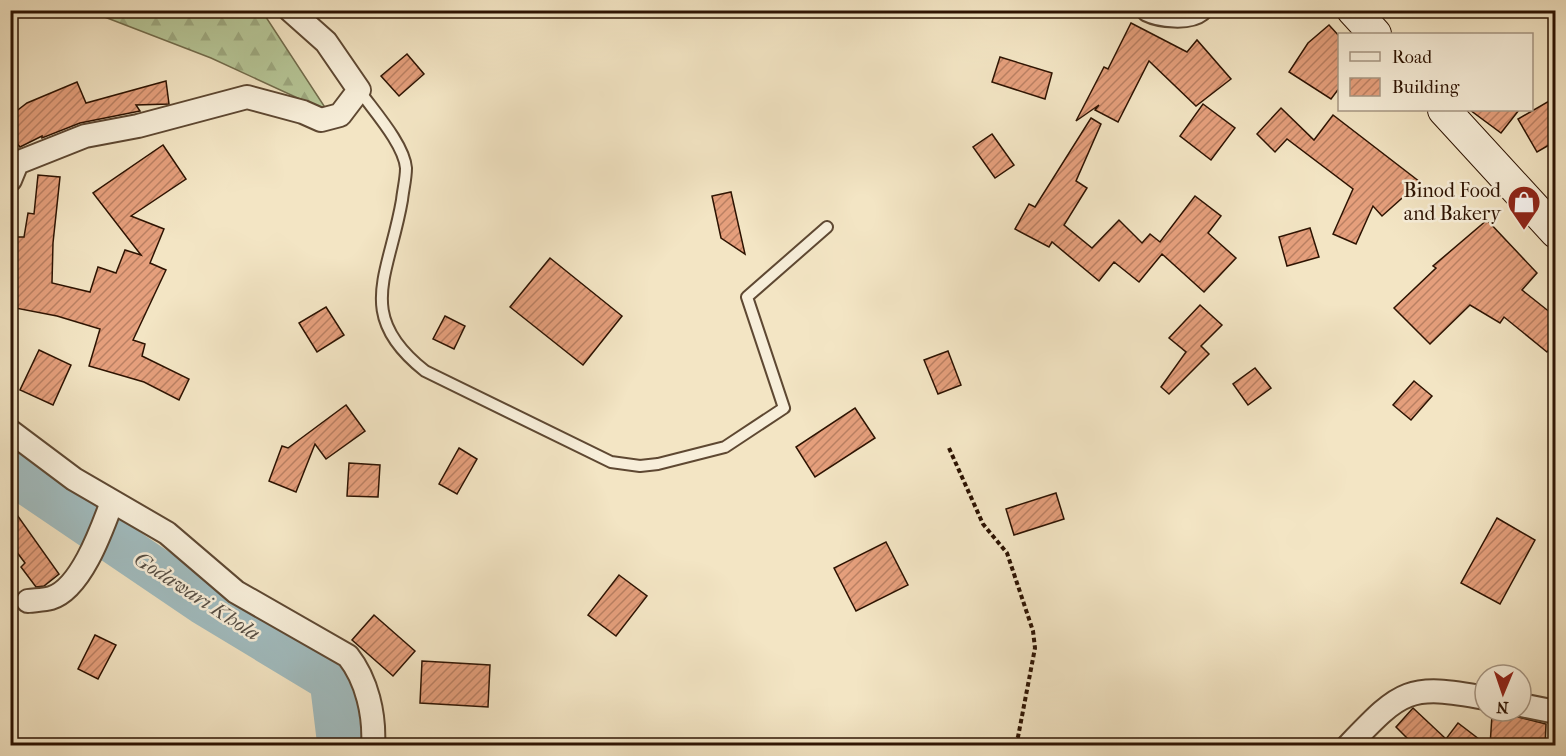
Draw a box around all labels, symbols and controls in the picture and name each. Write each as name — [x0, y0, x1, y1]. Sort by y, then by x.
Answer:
legend — [1338, 33, 1533, 111]
text: Road — [1392, 47, 1432, 68]
text: Building — [1392, 77, 1460, 98]
place label: Binod Food and Bakery — [1403, 179, 1502, 225]
shop icon: Binod Food and Bakery — [1506, 184, 1542, 231]
water label: Godawari Khola — [130, 547, 264, 646]
north arrow — [1473, 663, 1533, 723]
text: N — [1495, 698, 1509, 717]

